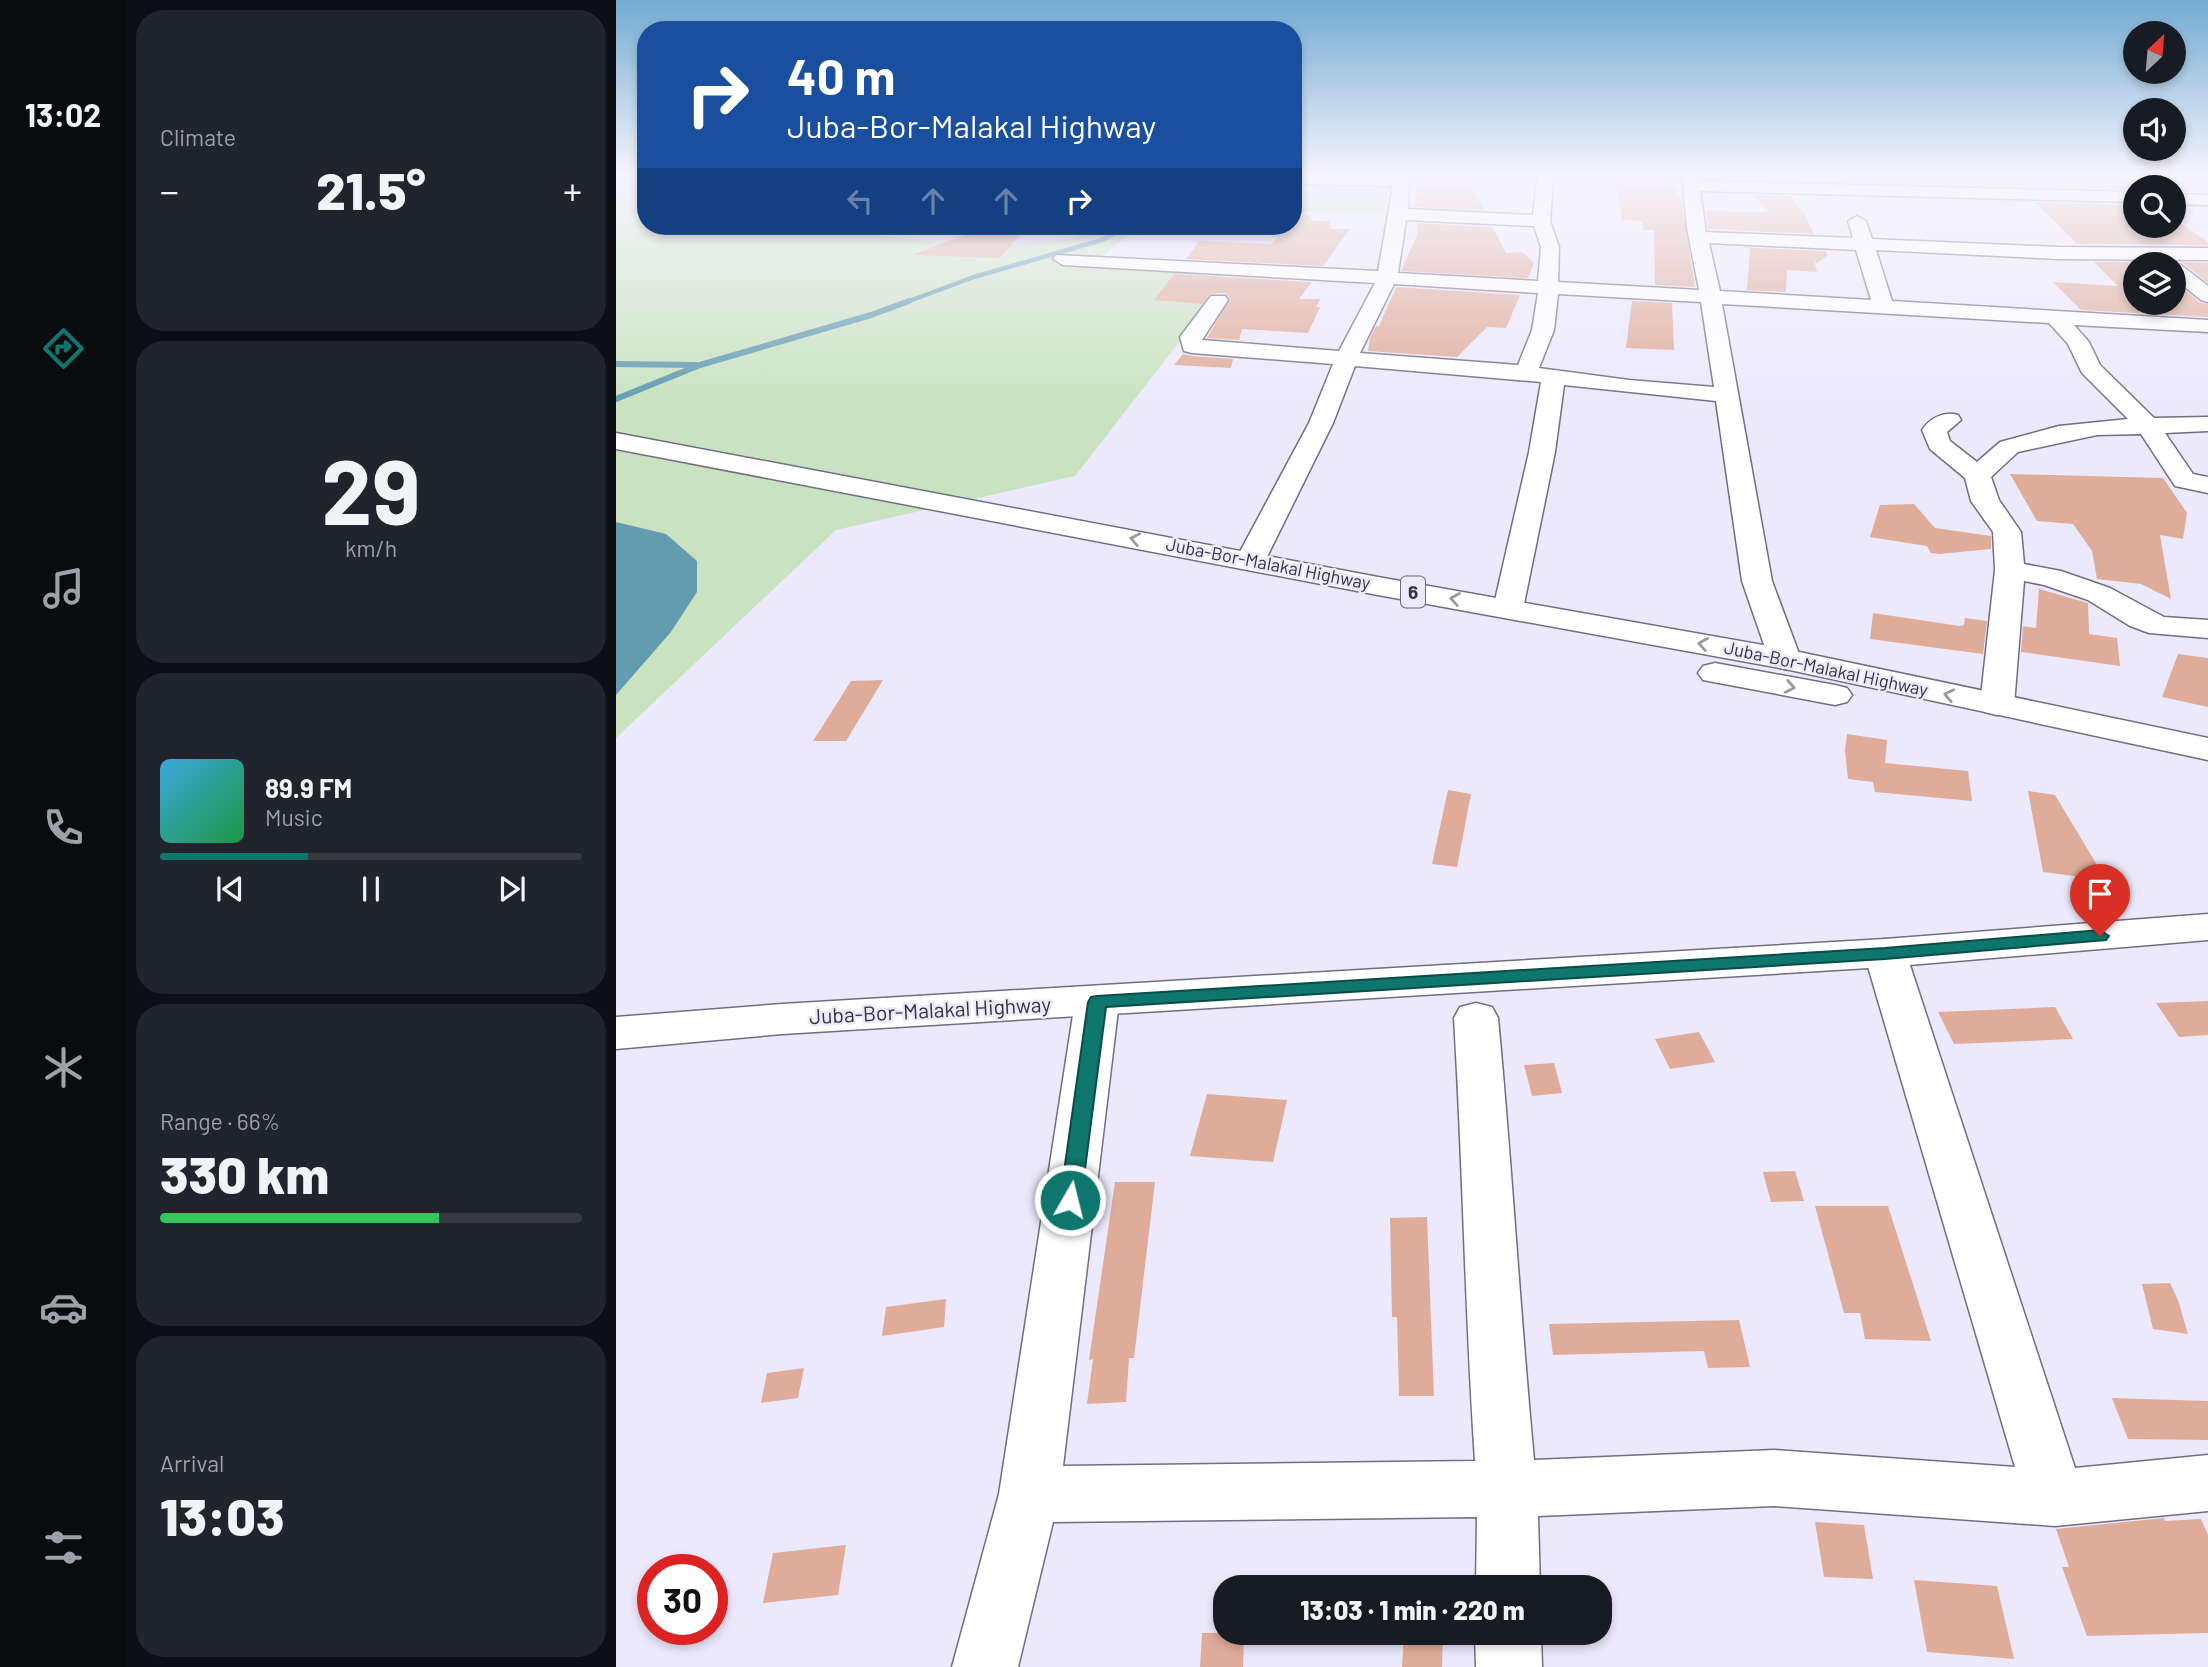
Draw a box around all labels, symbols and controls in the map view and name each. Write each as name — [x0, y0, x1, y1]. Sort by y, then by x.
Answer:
north arrow — [2123, 21, 2186, 84]
map controls — [2123, 21, 2186, 315]
text: 40 m — [787, 46, 895, 105]
icon: right — [672, 49, 763, 140]
text: 13:02 — [25, 95, 101, 133]
button: sound — [2123, 98, 2186, 161]
text: Juba-Bor-Malakal Highway — [787, 106, 1156, 144]
text: Climate — [160, 123, 236, 151]
text: 21.5° — [316, 158, 426, 220]
text: − — [160, 167, 179, 213]
text: + — [563, 167, 582, 213]
button: search — [2123, 175, 2186, 238]
icon: left — [841, 182, 879, 220]
icon: ahead — [914, 182, 952, 220]
icon: ahead — [987, 182, 1025, 220]
icon: right — [1060, 182, 1098, 220]
button: layers — [2123, 252, 2186, 315]
icon: directions — [39, 324, 88, 373]
text: 29 — [321, 434, 421, 543]
one-way arrow — [1129, 532, 1141, 547]
street label: Juba-Bor-Malakal Highway — [1164, 532, 1372, 594]
text: km/h — [345, 534, 397, 562]
icon: music — [39, 564, 88, 613]
road number: 6 — [1401, 576, 1425, 608]
one-way arrow — [1449, 592, 1461, 607]
street label: Juba-Bor-Malakal Highway — [1722, 636, 1930, 700]
one-way arrow — [1697, 637, 1709, 652]
one-way arrow — [1784, 679, 1796, 694]
one-way arrow — [1943, 689, 1955, 703]
text: 89.9 FM — [265, 772, 352, 803]
icon: phone — [39, 803, 88, 852]
text: Music — [265, 803, 323, 831]
pin — [2070, 864, 2130, 936]
icon: previous — [211, 870, 249, 908]
icon: pause — [352, 870, 390, 908]
icon: next — [493, 870, 531, 908]
icon: arrive — [2081, 875, 2119, 913]
street label: Juba-Bor-Malakal Highway — [808, 991, 1052, 1028]
icon: climate — [39, 1043, 88, 1092]
text: Range · 66% — [160, 1107, 280, 1135]
text: 330 km — [160, 1142, 329, 1204]
position arrow — [1033, 1163, 1107, 1237]
icon: car — [39, 1283, 88, 1332]
text: Arrival — [160, 1449, 224, 1477]
text: 13:03 — [160, 1484, 285, 1546]
icon: filters — [39, 1523, 88, 1572]
speed limit sign: 30 — [637, 1554, 728, 1645]
text: 13:03 · 1 min · 220 m — [1300, 1594, 1525, 1625]

